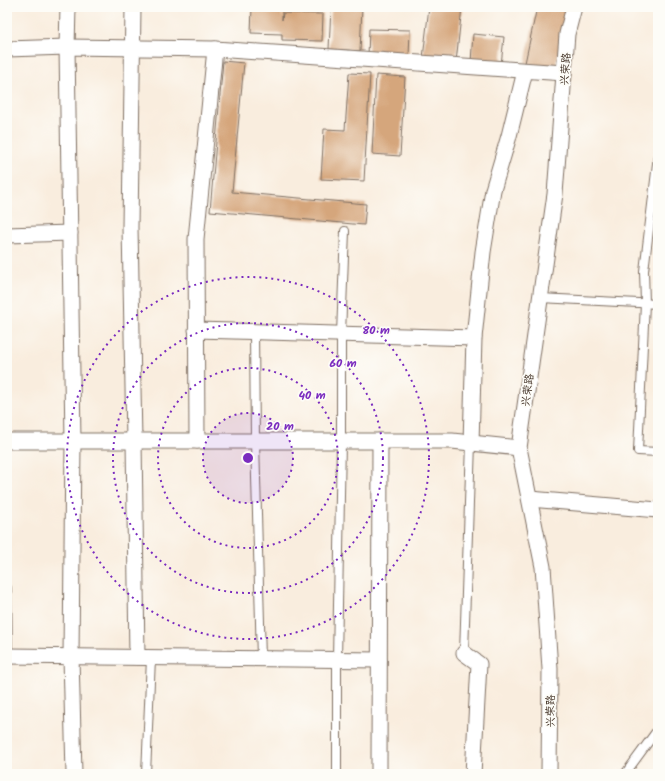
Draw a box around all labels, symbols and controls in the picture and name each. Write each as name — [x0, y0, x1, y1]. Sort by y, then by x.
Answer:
street label: 兴荣路 — [556, 52, 576, 86]
text: 80 m — [362, 321, 390, 340]
text: 60 m — [329, 354, 357, 373]
street label: 兴荣路 — [517, 373, 539, 408]
text: 40 m — [298, 386, 326, 405]
text: 20 m — [266, 417, 294, 436]
centre of rings — [241, 451, 255, 465]
street label: 兴荣路 — [542, 695, 560, 728]

